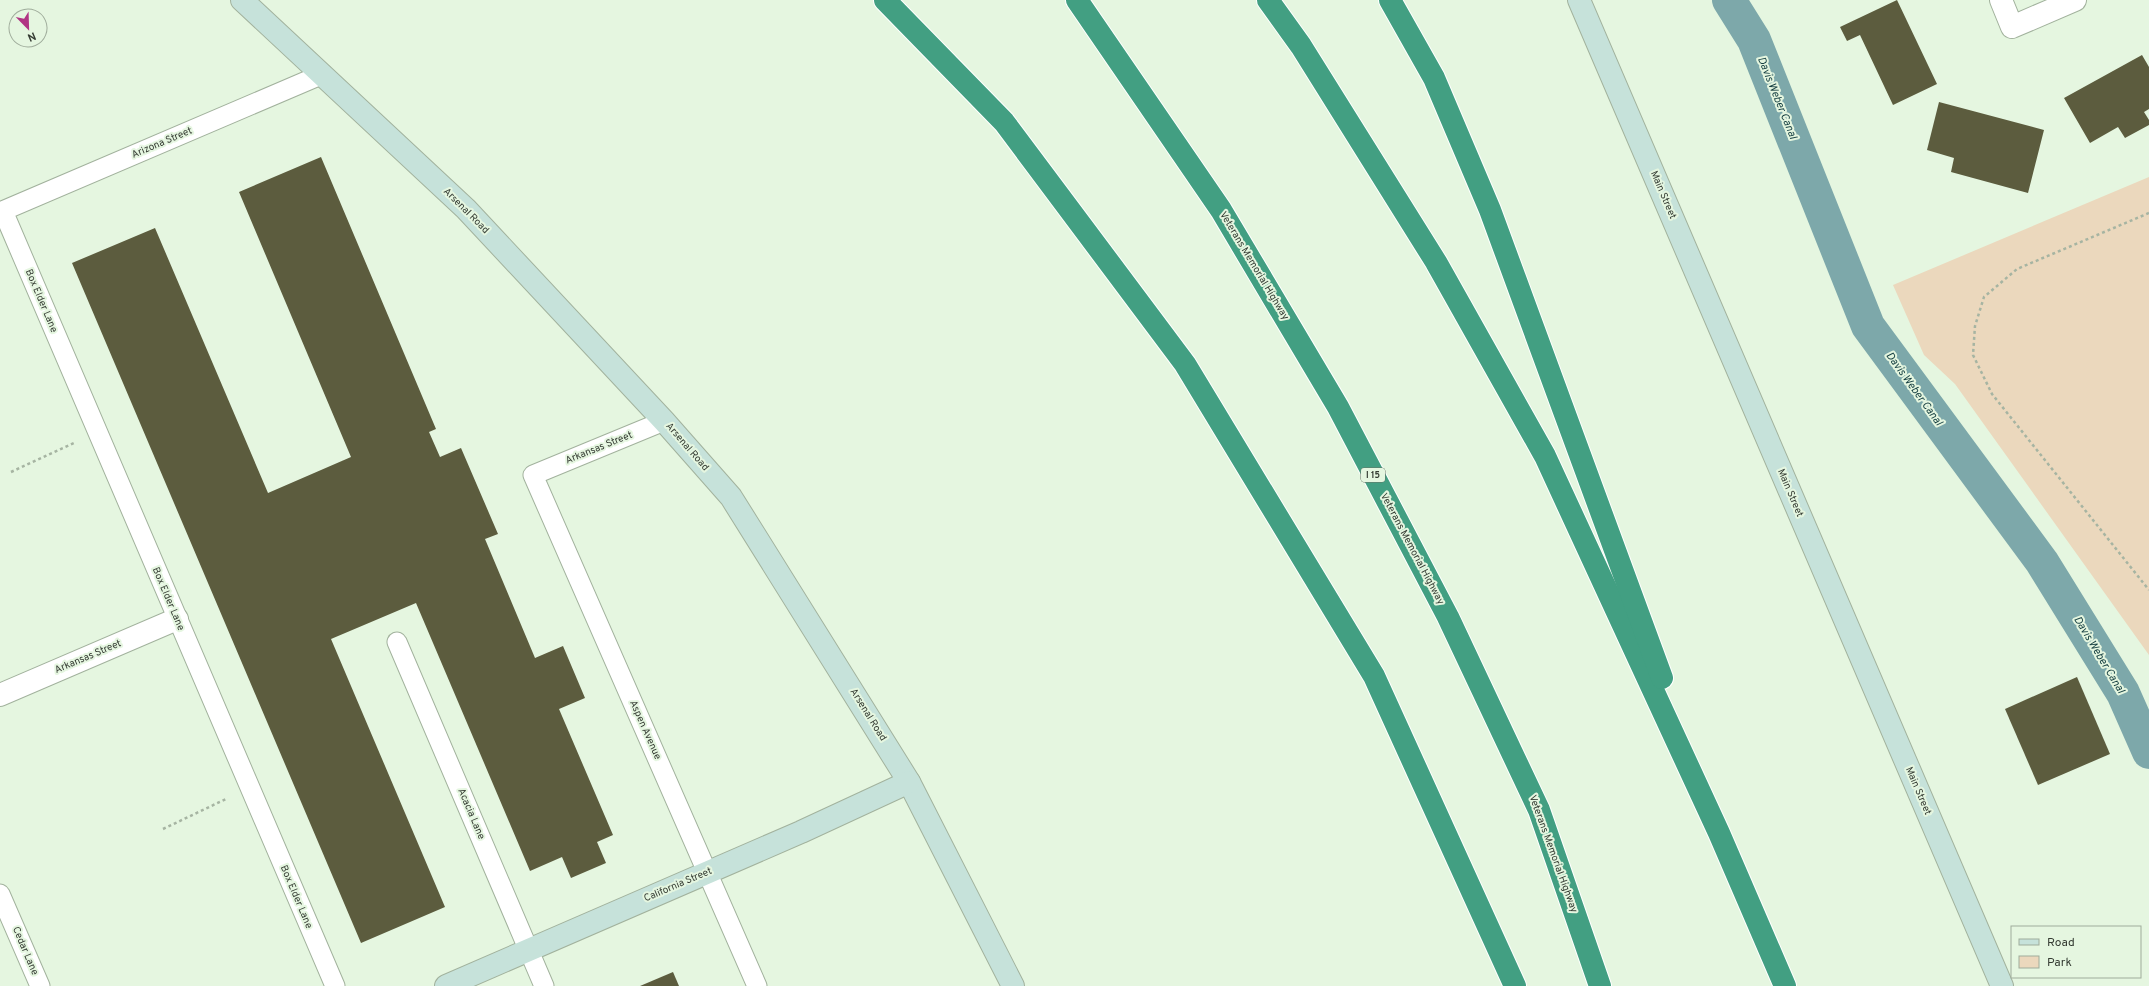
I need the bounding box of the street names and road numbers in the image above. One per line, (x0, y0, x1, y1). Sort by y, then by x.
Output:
street label: Arizona Street (130, 124, 194, 162)
street label: Main Street (1647, 169, 1679, 221)
street label: Arsenal Road (440, 185, 492, 237)
street label: Veterans Memorial Highway (1216, 209, 1292, 323)
street label: Box Elder Lane (22, 267, 60, 335)
street label: Arsenal Road (663, 420, 711, 474)
street label: Arkansas Street (564, 429, 635, 467)
street label: Main Street (1774, 467, 1806, 519)
road number: I 15 (1361, 468, 1385, 482)
street label: Veterans Memorial Highway (1377, 491, 1447, 607)
street label: Box Elder Lane (149, 565, 187, 633)
street label: Arkansas Street (53, 637, 123, 677)
street label: Arsenal Road (847, 686, 889, 744)
street label: Aspen Avenue (626, 698, 664, 762)
street label: Main Street (1902, 765, 1934, 817)
street label: Acacia Lane (454, 786, 488, 842)
street label: Veterans Memorial Highway (1526, 793, 1580, 915)
street label: Box Elder Lane (277, 863, 315, 931)
street label: California Street (642, 865, 714, 905)
street label: Cedar Lane (9, 925, 41, 977)

